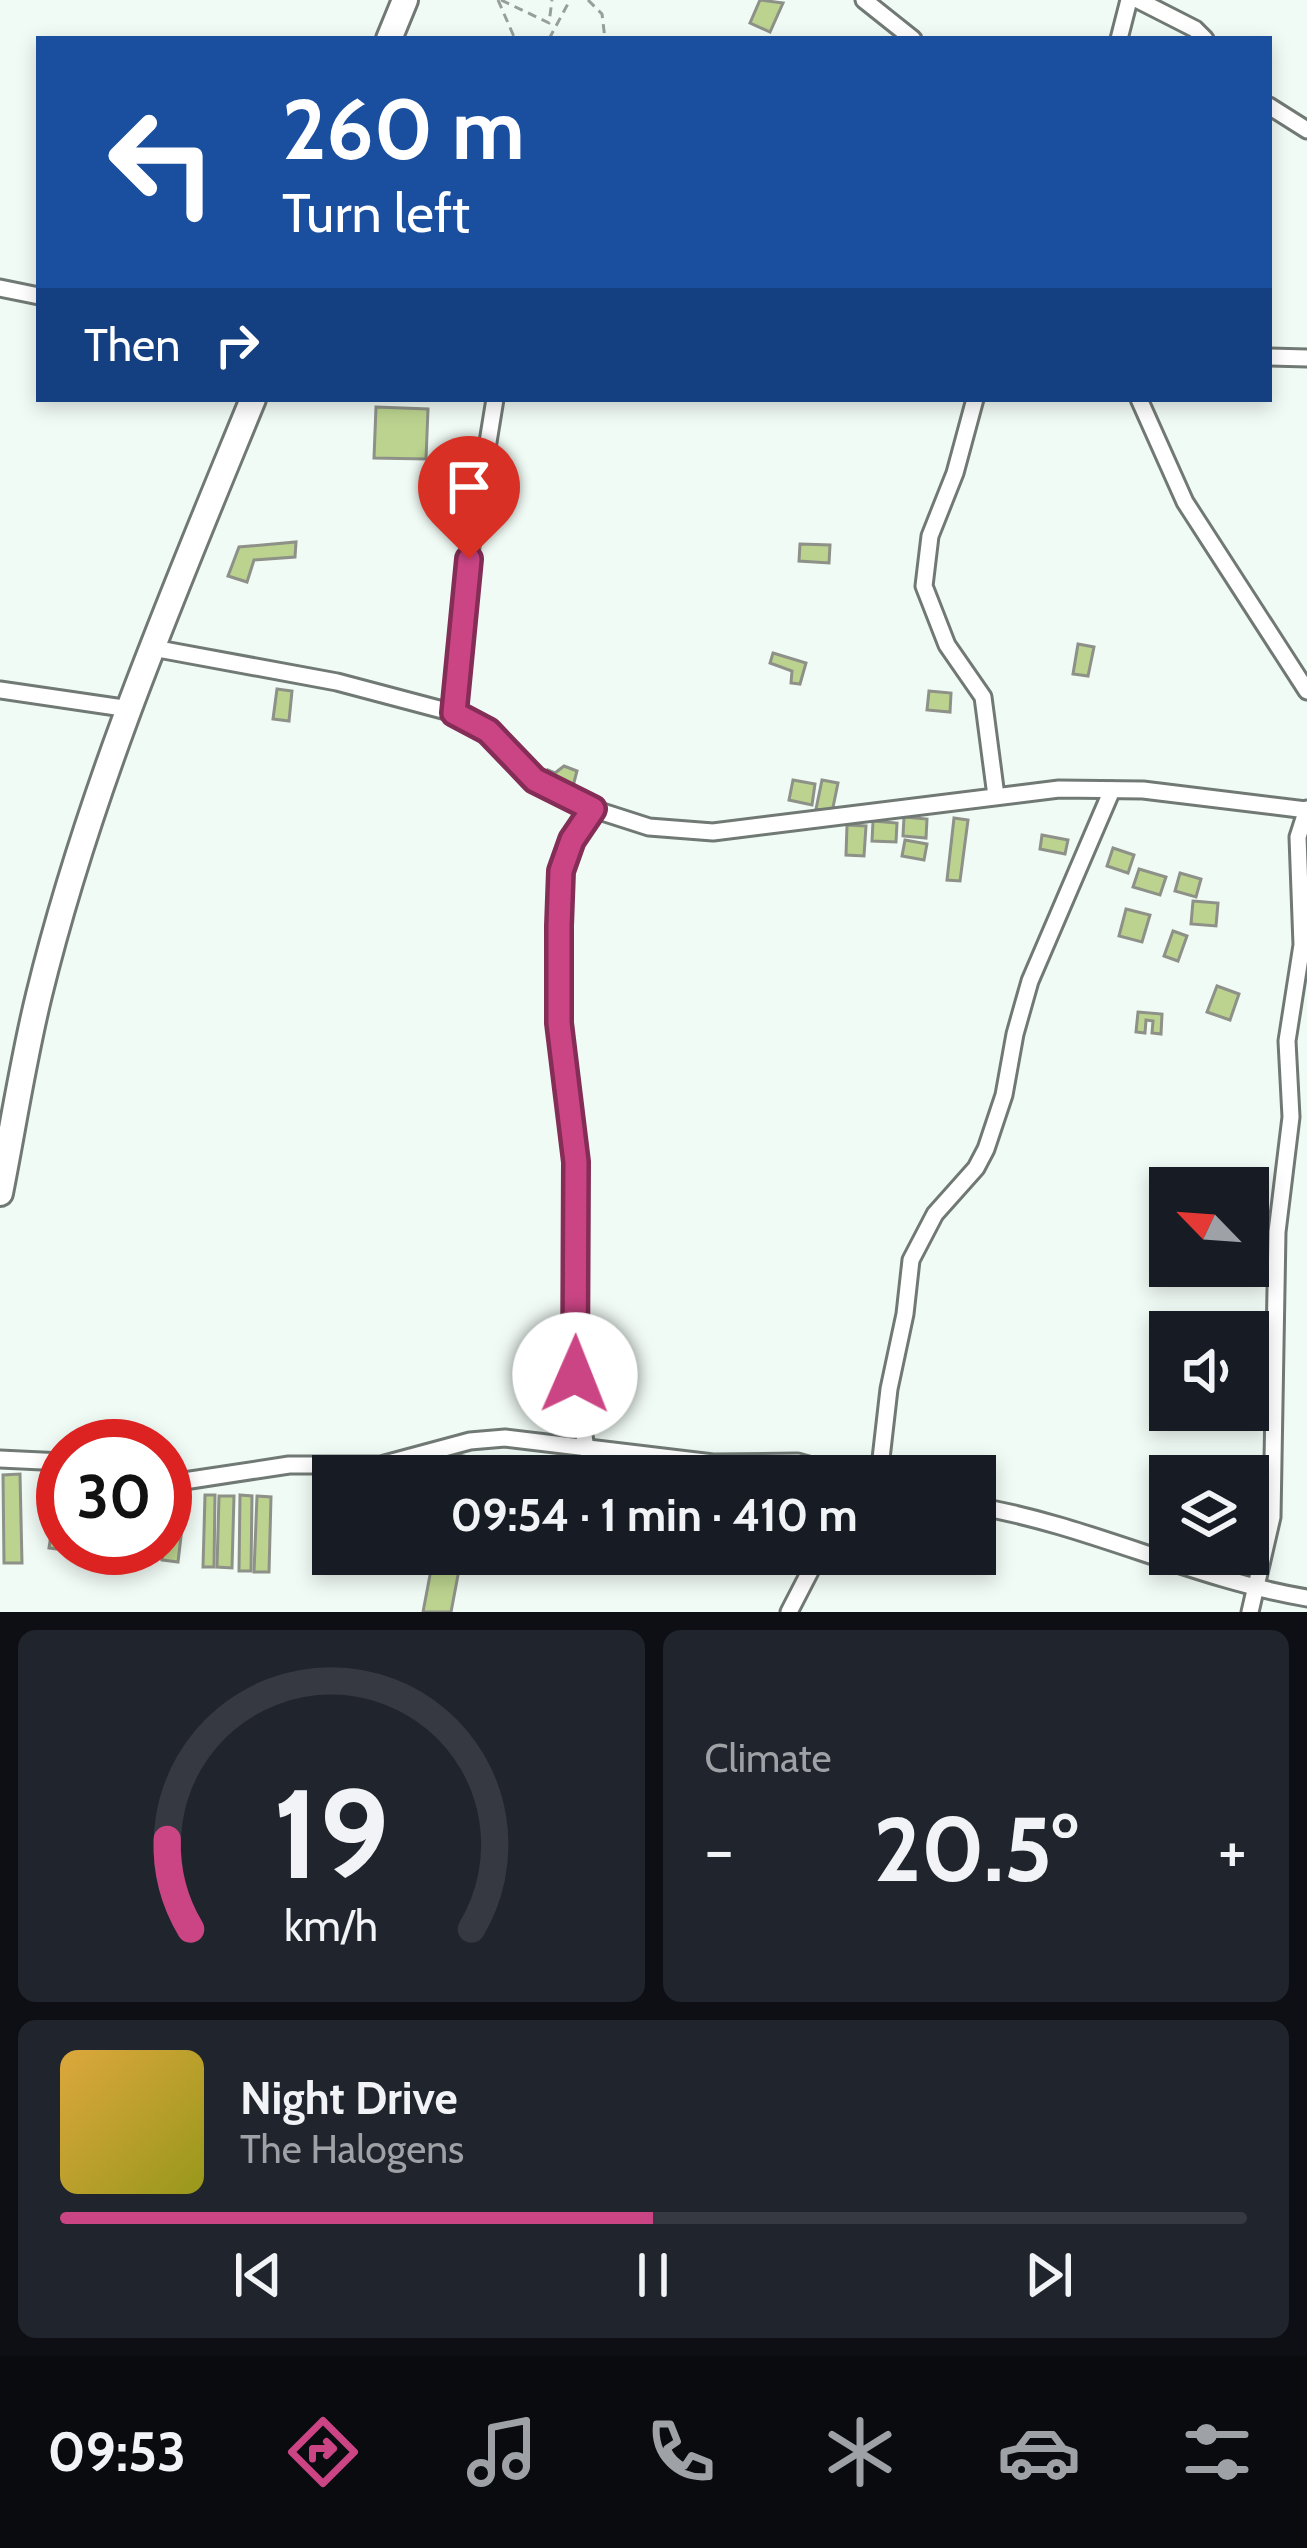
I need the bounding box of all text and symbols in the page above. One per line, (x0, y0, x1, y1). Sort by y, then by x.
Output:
text: 260 m (282, 78, 525, 180)
icon: left (84, 84, 240, 240)
text: Turn left (282, 180, 470, 246)
icon: right (204, 312, 270, 378)
text: Then (84, 318, 180, 372)
pin (418, 436, 520, 559)
icon: arrive (436, 454, 502, 520)
north arrow (1149, 1167, 1269, 1287)
map controls (1149, 1167, 1269, 1575)
button: sound (1149, 1311, 1269, 1431)
position arrow (512, 1312, 638, 1438)
speed limit sign: 30 (36, 1419, 192, 1575)
button: layers (1149, 1455, 1269, 1575)
text: 09:54 · 1 min · 410 m (450, 1488, 858, 1542)
text: Climate (705, 1734, 831, 1782)
text: 19 (273, 1758, 389, 1909)
text: 20.5° (874, 1794, 1078, 1904)
text: − (705, 1809, 734, 1890)
text: + (1218, 1809, 1247, 1890)
text: km/h (284, 1900, 378, 1952)
text: Night Drive (240, 2071, 458, 2125)
text: The Halogens (240, 2125, 464, 2173)
icon: previous (225, 2242, 291, 2308)
icon: pause (620, 2242, 686, 2308)
icon: next (1016, 2242, 1082, 2308)
icon: directions (281, 2410, 365, 2494)
icon: music (460, 2410, 544, 2494)
icon: phone (639, 2410, 723, 2494)
icon: climate (818, 2410, 902, 2494)
icon: car (997, 2410, 1081, 2494)
icon: filters (1175, 2410, 1259, 2494)
text: 09:53 (47, 2419, 186, 2485)

